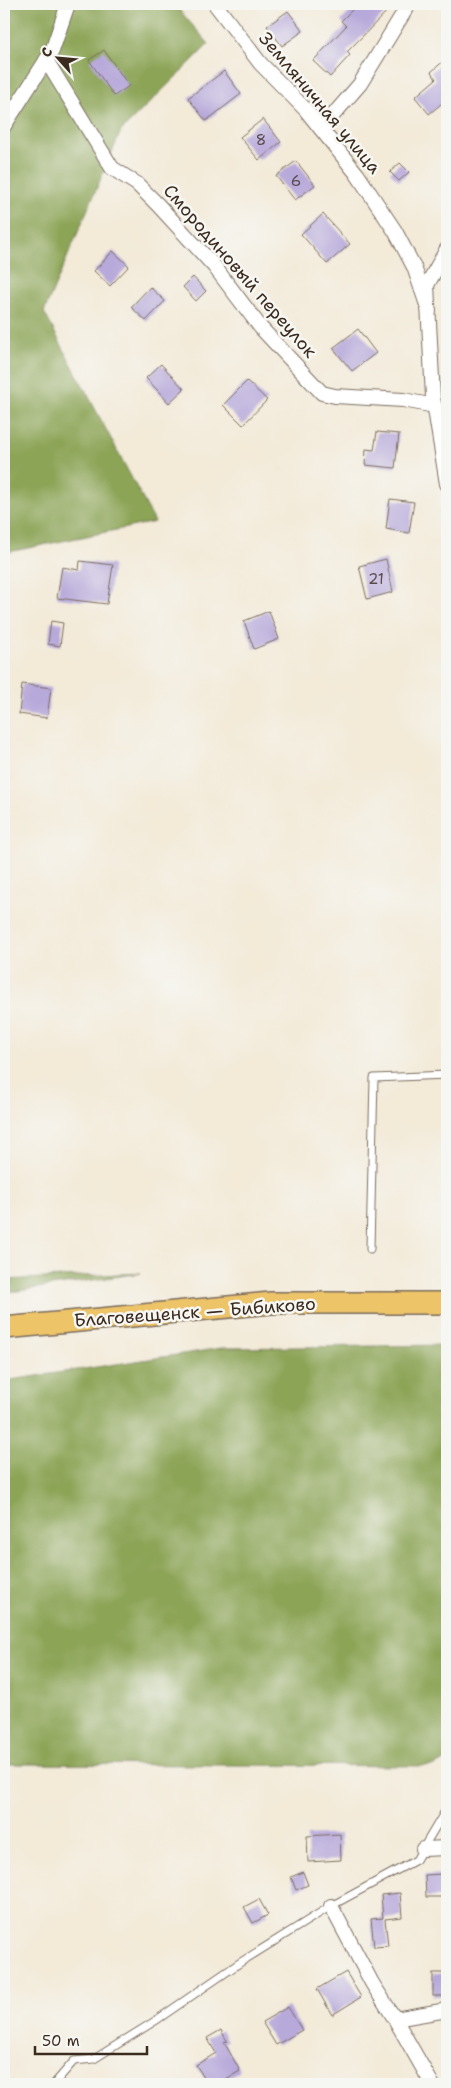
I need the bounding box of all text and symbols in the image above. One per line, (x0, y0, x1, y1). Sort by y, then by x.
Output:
street label: Земляничная улица (254, 27, 386, 179)
north arrow (32, 32, 82, 82)
text: С (36, 44, 56, 60)
house number: 8 (256, 130, 266, 150)
house number: 6 (291, 171, 301, 191)
street label: Смородиновый переулок (158, 179, 322, 363)
house number: 21 (368, 569, 384, 589)
street label: Благовещенск — Бибиково (73, 1292, 317, 1332)
scale bar (35, 2023, 148, 2055)
text: 50 m (42, 2031, 80, 2051)

